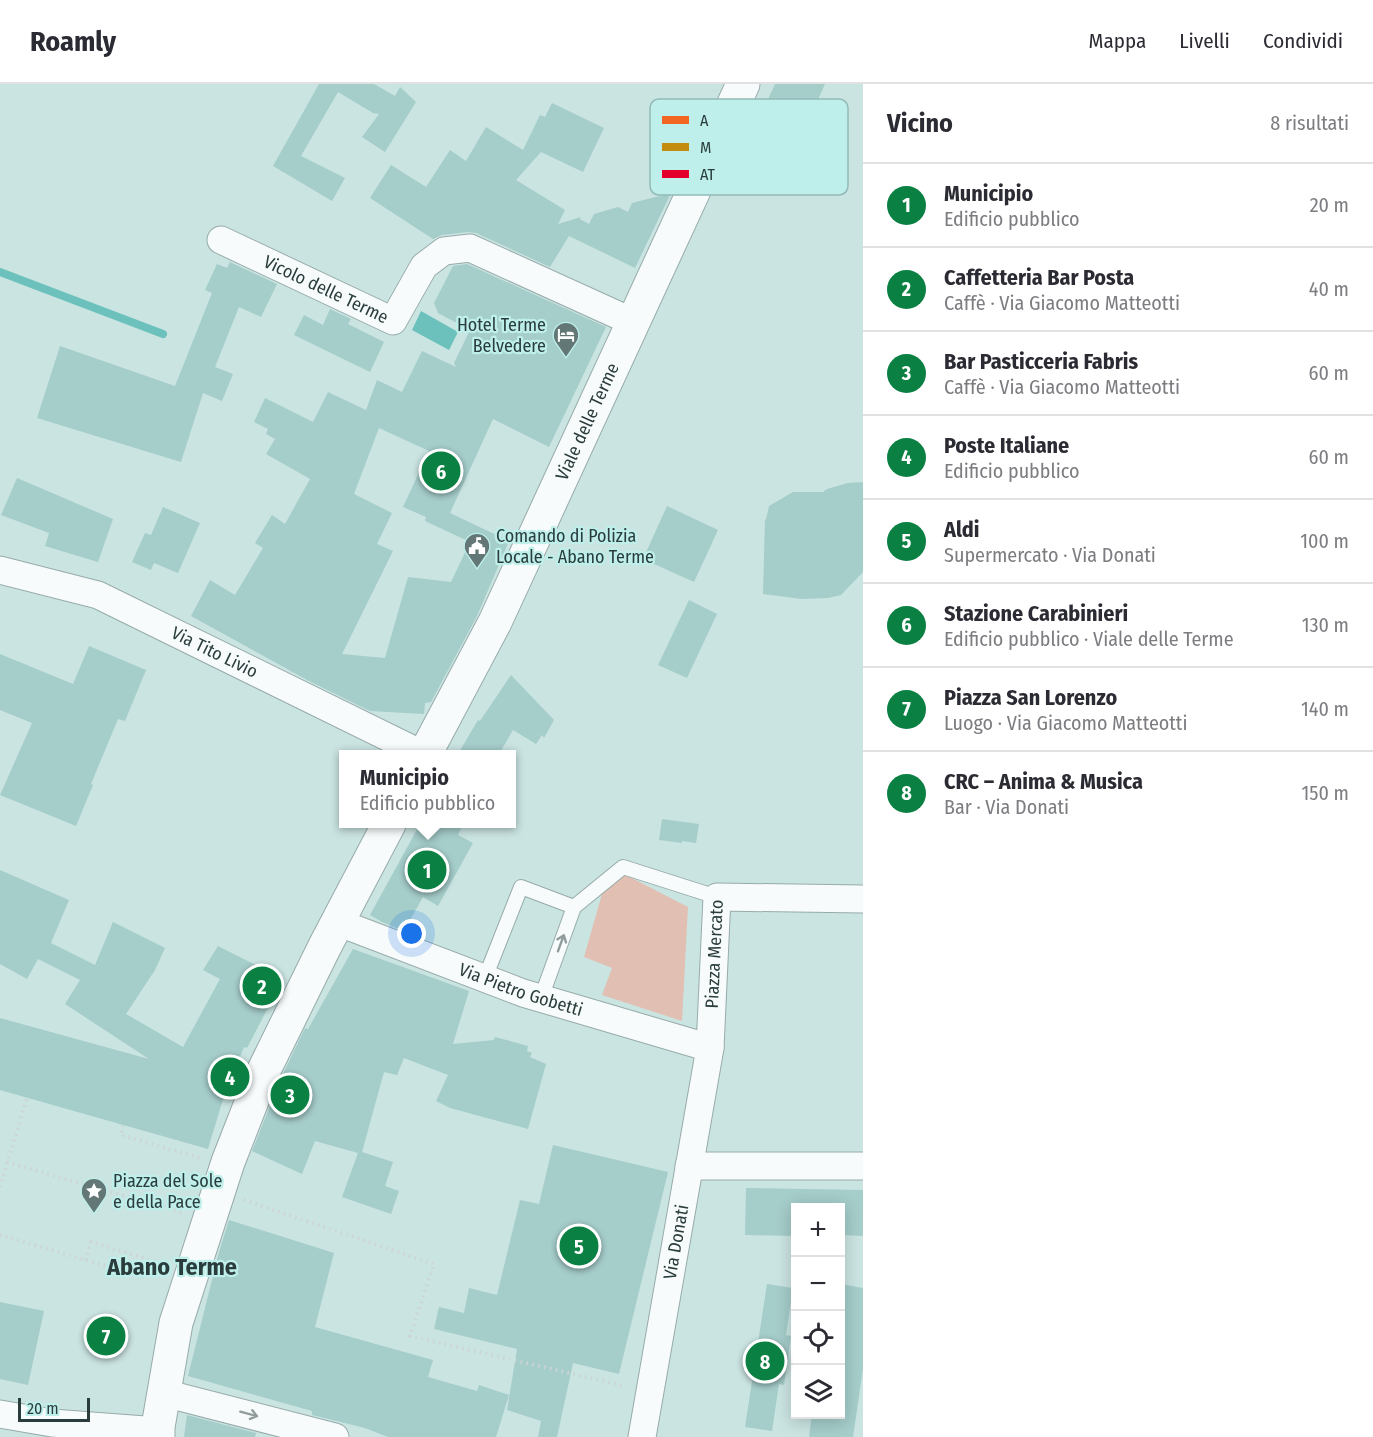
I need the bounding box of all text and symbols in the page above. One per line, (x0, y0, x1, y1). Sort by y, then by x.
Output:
text: Roamly (30, 25, 116, 58)
text: Mappa (1089, 28, 1146, 54)
text: Livelli (1179, 28, 1230, 54)
text: Condividi (1263, 28, 1343, 54)
legend (650, 99, 848, 195)
text: Vicino (887, 108, 953, 139)
text: A (700, 111, 709, 130)
text: 8 risultati (1270, 111, 1349, 135)
text: M (700, 138, 711, 157)
text: AT (700, 165, 716, 184)
text: Municipio (944, 180, 1033, 207)
text: 1 (902, 193, 911, 217)
text: 20 m (1310, 193, 1349, 217)
text: Edificio pubblico (944, 207, 1079, 231)
street label: Vicolo delle Terme (260, 251, 392, 328)
text: Caffetteria Bar Posta (944, 264, 1134, 291)
text: 2 (902, 277, 911, 301)
text: 40 m (1309, 277, 1349, 301)
text: Caffè · Via Giacomo Matteotti (944, 291, 1180, 315)
place label: Hotel Terme Belvedere (457, 314, 546, 357)
hotel icon: Hotel Terme Belvedere (551, 320, 581, 358)
text: Bar Pasticceria Fabris (944, 348, 1138, 375)
street label: Viale delle Terme (551, 359, 624, 484)
text: 3 (902, 361, 911, 385)
text: 60 m (1309, 361, 1349, 385)
text: Caffè · Via Giacomo Matteotti (944, 375, 1180, 399)
text: Poste Italiane (944, 432, 1069, 459)
text: 4 (901, 445, 912, 469)
text: 60 m (1309, 445, 1349, 469)
pin: 6 (422, 448, 460, 494)
text: Edificio pubblico (944, 459, 1079, 483)
text: Aldi (944, 516, 980, 543)
place label: Comando di Polizia Locale - Abano Terme (496, 525, 654, 568)
text: 5 (902, 529, 911, 553)
text: 100 m (1300, 529, 1349, 553)
public building icon: Comando di Polizia Locale - Abano Terme (462, 531, 492, 569)
text: Supermercato · Via Donati (944, 543, 1156, 567)
text: Stazione Carabinieri (944, 600, 1128, 627)
text: 6 (901, 613, 912, 637)
text: 130 m (1302, 613, 1349, 637)
street label: Via Tito Livio (168, 622, 261, 683)
text: Edificio pubblico · Viale delle Terme (944, 627, 1234, 651)
text: Piazza San Lorenzo (944, 684, 1117, 711)
text: 7 (902, 697, 911, 721)
text: 140 m (1301, 697, 1349, 721)
text: Luogo · Via Giacomo Matteotti (944, 711, 1187, 735)
popup (339, 750, 516, 828)
text: Municipio (360, 764, 449, 791)
text: CRC – Anima & Musica (944, 768, 1143, 795)
text: 8 (901, 781, 912, 805)
text: 150 m (1302, 781, 1349, 805)
text: Edificio pubblico (360, 791, 495, 815)
text: Bar · Via Donati (944, 795, 1069, 819)
pin: 1 (408, 848, 446, 892)
street label: Piazza Mercato (701, 899, 728, 1009)
your location (397, 919, 426, 948)
one-way arrow (556, 934, 567, 953)
street label: Via Pietro Gobetti (456, 959, 585, 1021)
pin: 2 (242, 964, 282, 1008)
pin: 4 (210, 1054, 250, 1100)
pin: 3 (270, 1072, 310, 1118)
place label: Piazza del Sole e della Pace (113, 1170, 222, 1213)
place icon: Piazza del Sole e della Pace (79, 1176, 109, 1214)
street label: Via Donati (659, 1203, 693, 1281)
map controls (791, 1203, 845, 1419)
button: + (791, 1203, 845, 1257)
pin: 5 (560, 1224, 598, 1268)
district label: Abano Terme (106, 1253, 237, 1281)
button: − (791, 1257, 845, 1311)
button: locate (791, 1311, 845, 1365)
pin: 7 (86, 1314, 126, 1358)
pin: 8 (746, 1338, 784, 1384)
button: layers (791, 1365, 845, 1419)
scale bar (18, 1395, 90, 1422)
text: 20 m (27, 1399, 58, 1418)
one-way arrow (239, 1409, 258, 1421)

